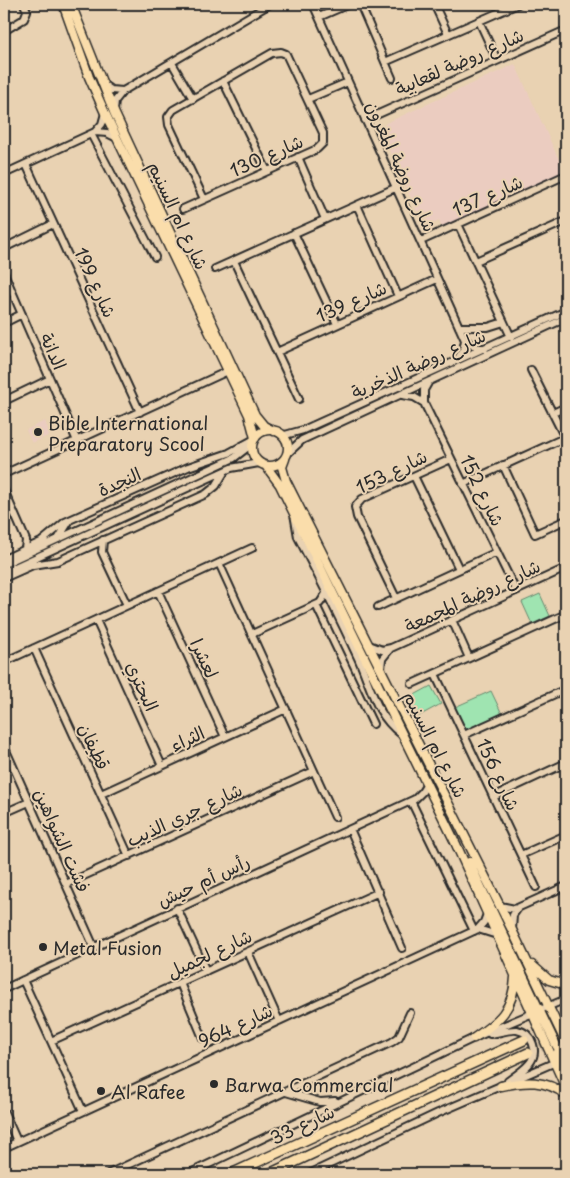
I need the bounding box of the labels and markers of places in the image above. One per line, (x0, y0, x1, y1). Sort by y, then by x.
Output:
place label: Bible International Preparatory Scool (48, 409, 208, 457)
marker: Bible International Preparatory Scool (32, 426, 44, 438)
place label: Metal Fusion (53, 934, 162, 961)
marker: Metal Fusion (37, 941, 49, 953)
place label: Barwa Commercial (224, 1071, 393, 1098)
place label: Al Rafee (111, 1078, 186, 1105)
marker: Barwa Commercial (208, 1078, 220, 1090)
marker: Al Rafee (95, 1085, 107, 1097)

